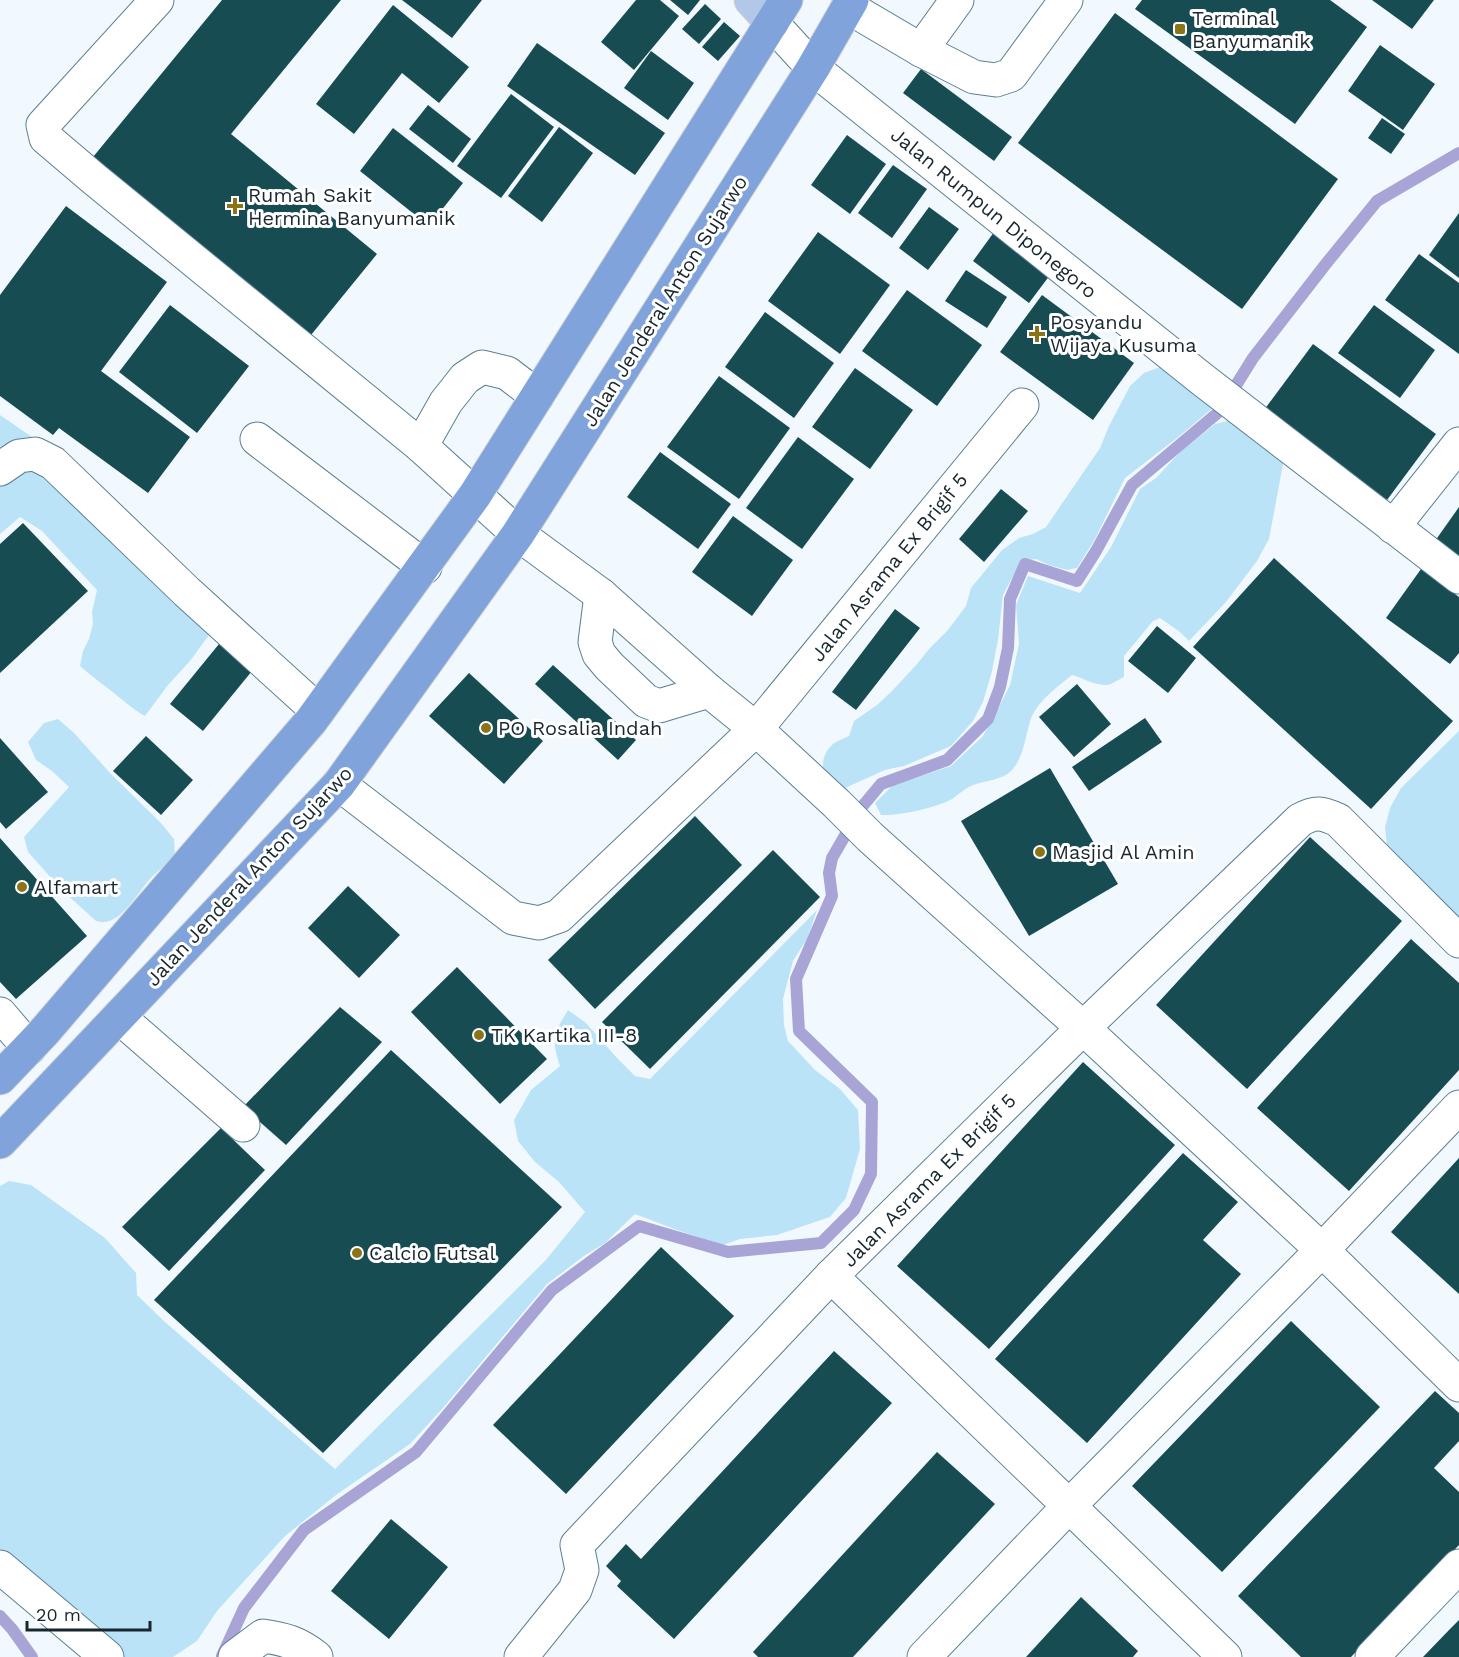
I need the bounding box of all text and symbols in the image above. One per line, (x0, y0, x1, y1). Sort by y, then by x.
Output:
place label: Terminal Banyumanik (1192, 6, 1311, 53)
marker: Terminal Banyumanik (1173, 22, 1187, 36)
street label: Jalan Rumpun Diponegoro (886, 122, 1102, 304)
street label: Jalan Jenderal Anton Sujarwo (578, 171, 752, 431)
place label: Rumah Sakit Hermina Banyumanik (248, 183, 455, 230)
marker: Rumah Sakit Hermina Banyumanik (226, 197, 244, 215)
place label: Posyandu Wijaya Kusuma (1050, 310, 1197, 357)
marker: Posyandu Wijaya Kusuma (1028, 325, 1046, 343)
street label: Jalan Asrama Ex Brigif 5 (806, 468, 972, 666)
place label: PO Rosalia Indah (498, 716, 662, 740)
marker: PO Rosalia Indah (479, 721, 493, 735)
street label: Jalan Jenderal Anton Sujarwo (141, 761, 357, 991)
place label: Masjid Al Amin (1052, 840, 1195, 864)
marker: Masjid Al Amin (1033, 845, 1047, 859)
place label: Alfamart (34, 875, 119, 899)
marker: Alfamart (15, 880, 29, 894)
place label: TK Kartika III-8 (491, 1023, 637, 1047)
marker: TK Kartika III-8 (472, 1028, 486, 1042)
street label: Jalan Asrama Ex Brigif 5 (837, 1088, 1021, 1272)
place label: Calcio Futsal (369, 1241, 496, 1265)
marker: Calcio Futsal (350, 1246, 364, 1260)
scale bar (27, 1594, 150, 1632)
text: 20 m (36, 1604, 81, 1625)

